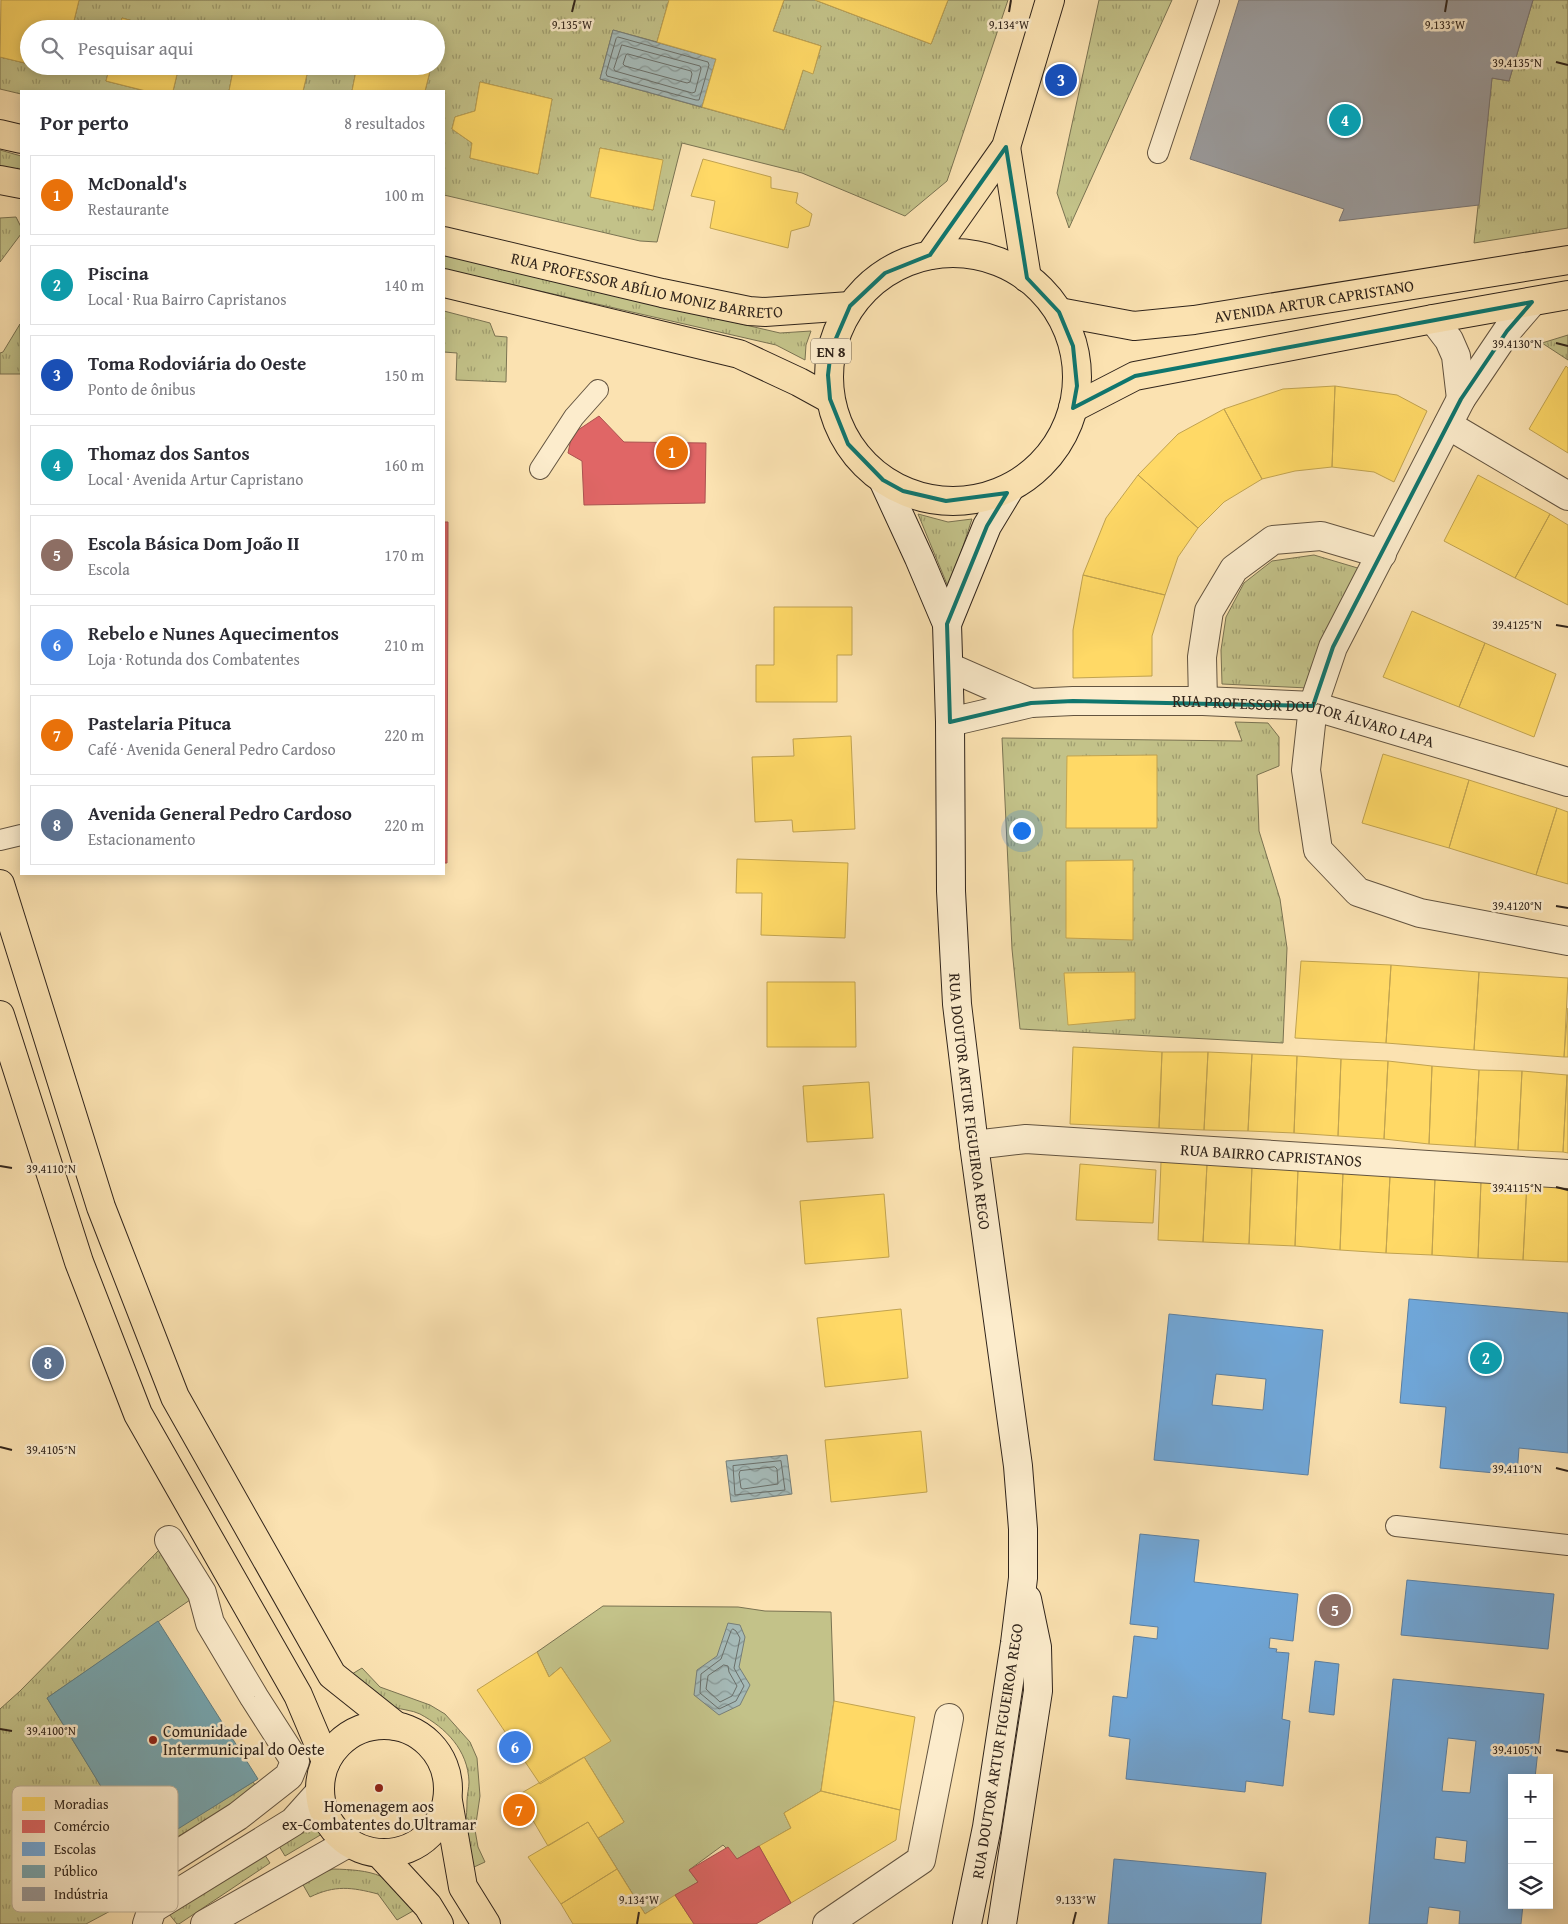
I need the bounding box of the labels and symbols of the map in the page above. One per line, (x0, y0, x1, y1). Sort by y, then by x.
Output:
text: 9.135°W (552, 16, 593, 33)
text: 9.134°W (989, 16, 1030, 33)
text: 9.133°W (1425, 16, 1466, 33)
text: 39.4135°N (1492, 54, 1542, 71)
pin: 3 (1045, 61, 1077, 99)
pin: 4 (1329, 101, 1361, 139)
street label: RUA PROFESSOR ABÍLIO MONIZ BARRETO (508, 245, 784, 324)
street label: AVENIDA ARTUR CAPRISTANO (1212, 273, 1416, 329)
text: 39.4130°N (1492, 335, 1542, 352)
road number: EN 8 (811, 338, 851, 364)
pin: 1 (656, 433, 688, 471)
text: 39.4125°N (1492, 616, 1542, 633)
street label: RUA PROFESSOR DOUTOR ÁLVARO LAPA (1172, 689, 1438, 754)
your location (1009, 818, 1035, 844)
text: 39.4120°N (1492, 897, 1542, 914)
street label: RUA DOUTOR ARTUR FIGUEIROA REGO (943, 972, 998, 1231)
street label: RUA BAIRRO CAPRISTANOS (1180, 1137, 1363, 1173)
text: 39.4110°N (26, 1160, 76, 1177)
text: 39.4115°N (1492, 1179, 1542, 1196)
pin: 2 (1470, 1339, 1502, 1377)
pin: 8 (32, 1344, 64, 1382)
text: 39.4105°N (26, 1441, 76, 1458)
text: 39.4110°N (1492, 1460, 1542, 1477)
pin: 5 (1319, 1591, 1351, 1629)
street label: RUA DOUTOR ARTUR FIGUEIROA REGO (965, 1621, 1029, 1880)
place label: Comunidade Intermunicipal do Oeste (163, 1719, 325, 1761)
text: 39.4100°N (26, 1722, 76, 1739)
pin: 6 (499, 1728, 531, 1766)
marker: Comunidade Intermunicipal do Oeste (147, 1734, 159, 1746)
text: 39.4105°N (1492, 1741, 1542, 1758)
marker: Homenagem aos ex-Combatentes do Ultramar (373, 1782, 385, 1794)
legend (12, 1786, 178, 1912)
pin: 7 (503, 1791, 535, 1829)
text: Moradias (54, 1794, 108, 1814)
place label: Homenagem aos ex-Combatentes do Ultramar (282, 1794, 476, 1836)
text: Comércio (54, 1816, 110, 1836)
text: Escolas (54, 1839, 96, 1859)
text: Público (54, 1861, 98, 1881)
text: Indústria (54, 1884, 108, 1904)
text: 9.134°W (619, 1891, 660, 1908)
text: 9.133°W (1056, 1891, 1097, 1908)

